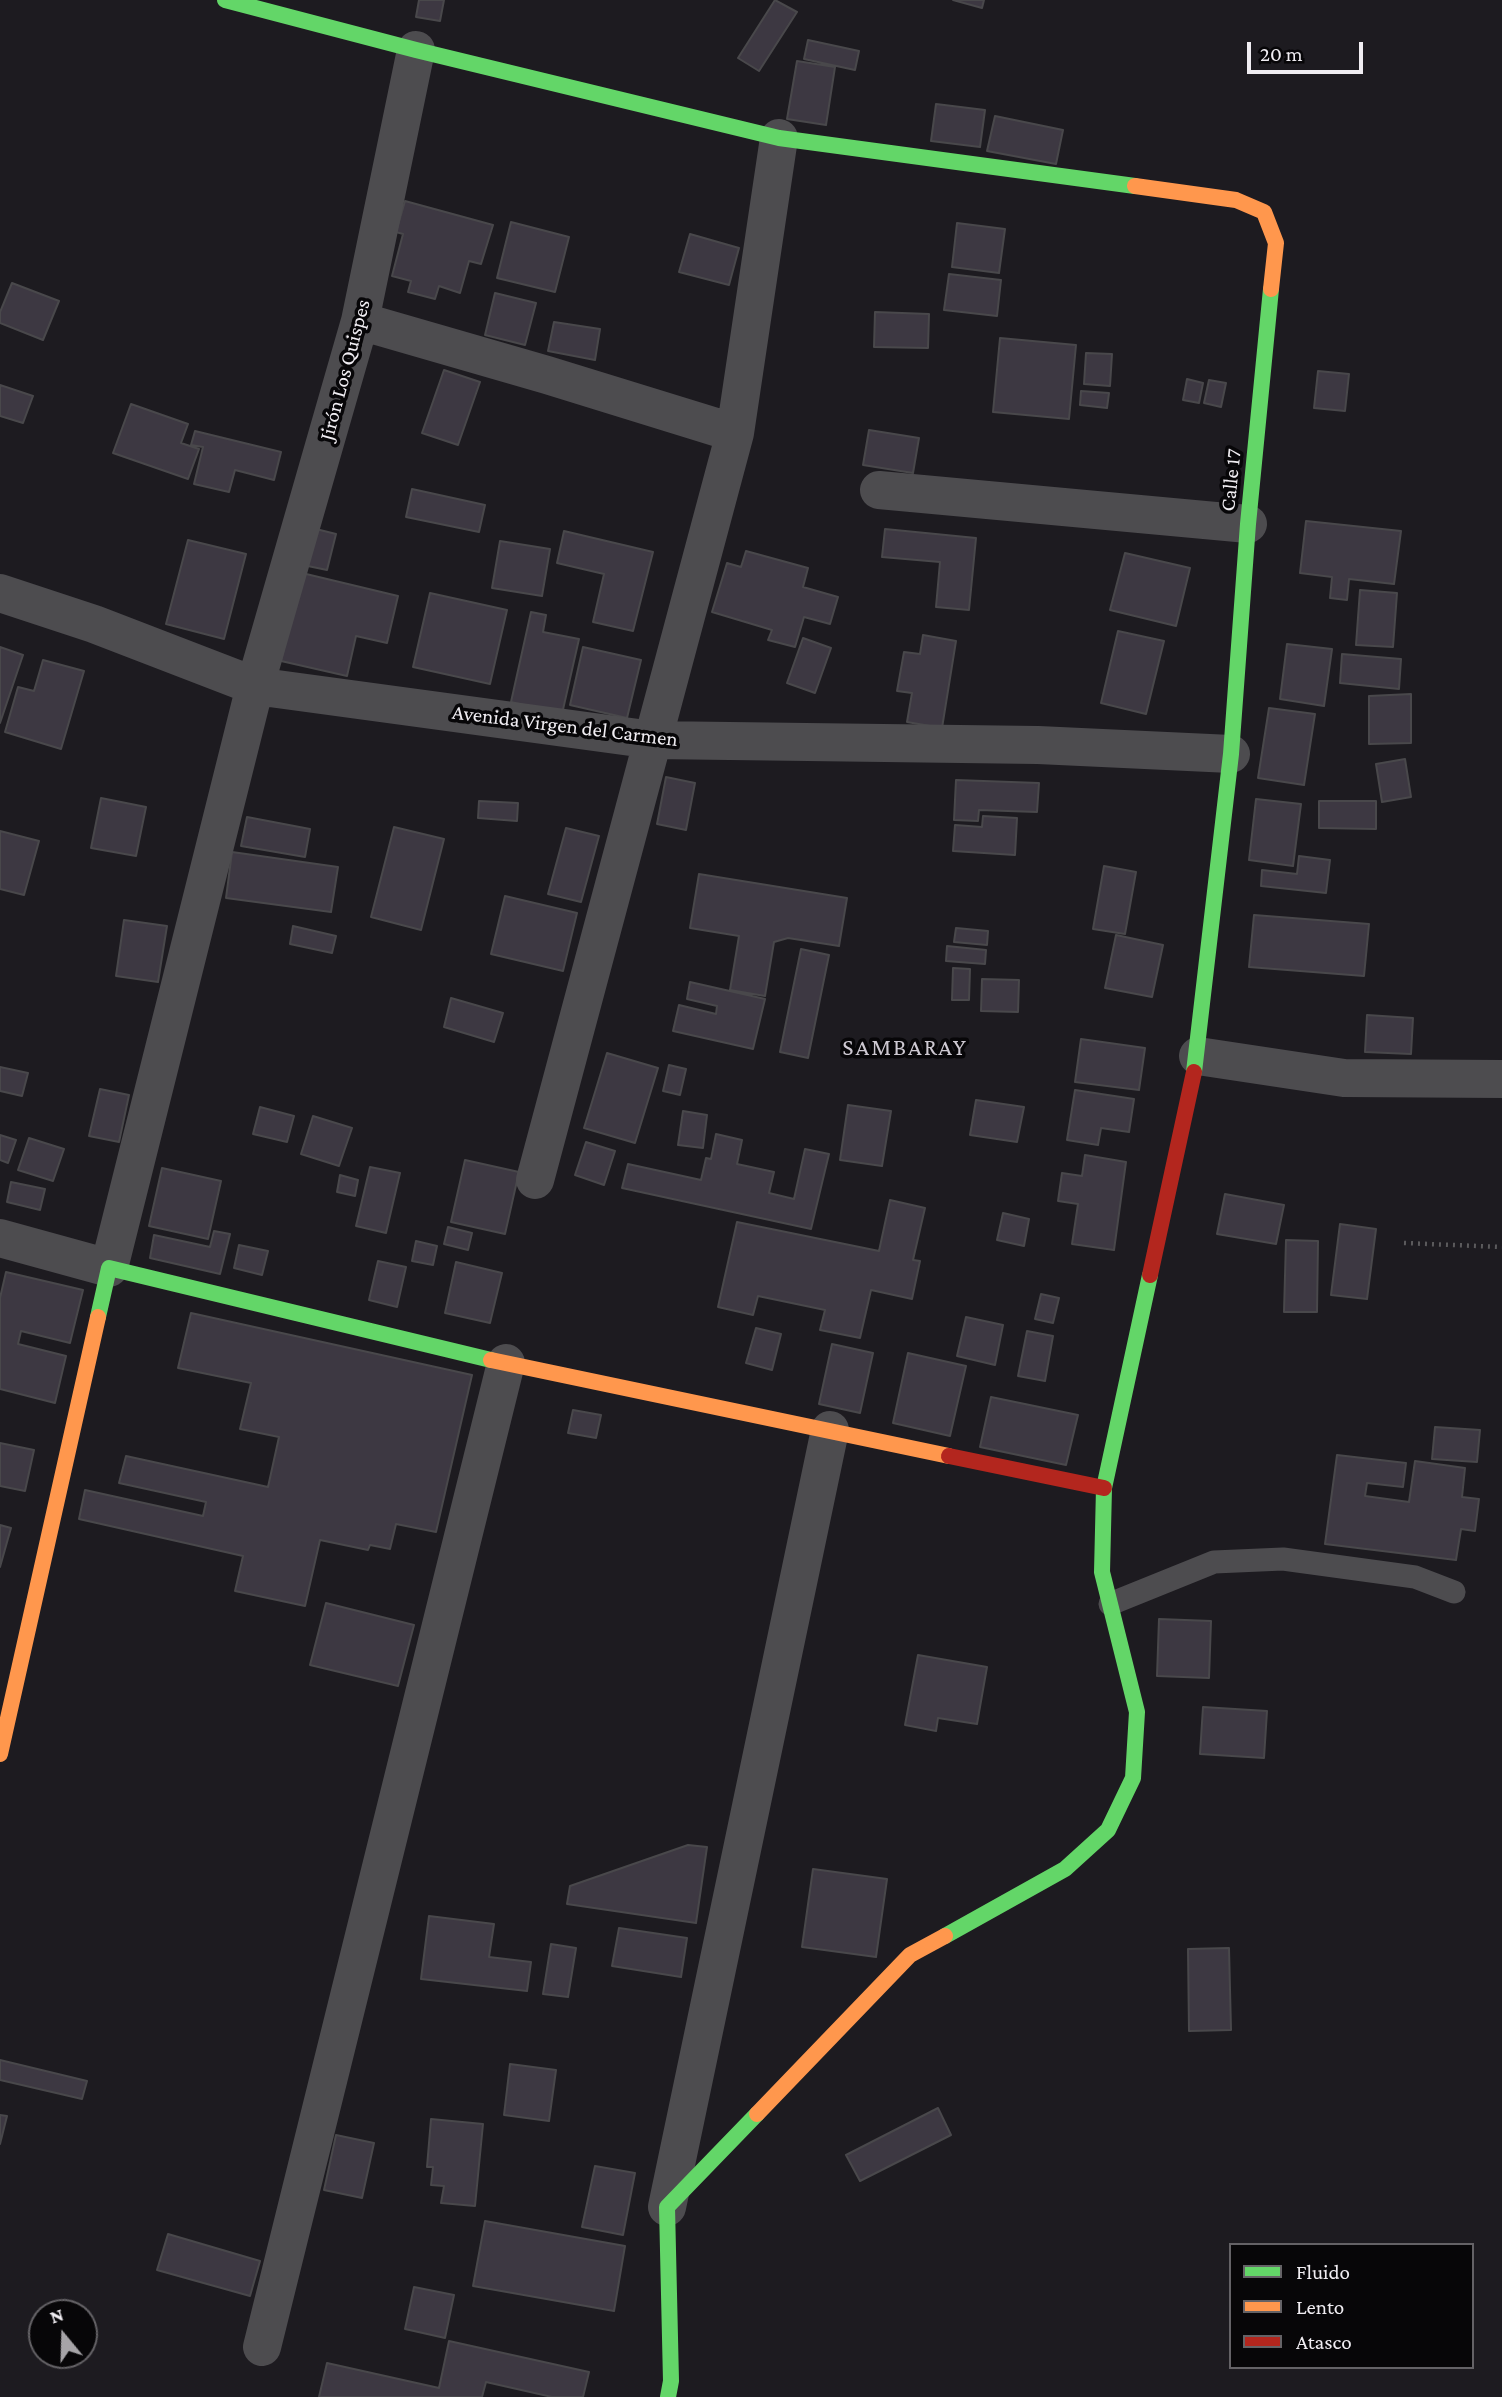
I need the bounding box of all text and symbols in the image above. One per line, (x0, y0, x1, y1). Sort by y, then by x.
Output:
scale bar (1250, 28, 1366, 72)
text: 20 m (1260, 42, 1303, 66)
street label: Jirón Los Quispes (314, 297, 376, 443)
street label: Calle 17 (1215, 447, 1247, 513)
street label: Avenida Virgen del Carmen (451, 700, 679, 752)
district label: SAMBARAY (843, 1034, 967, 1062)
legend (1229, 2243, 1474, 2369)
text: Fluido (1296, 2260, 1350, 2284)
text: Lento (1296, 2295, 1344, 2319)
north arrow (28, 2299, 98, 2369)
text: N (47, 2304, 66, 2328)
text: Atasco (1296, 2330, 1352, 2354)

